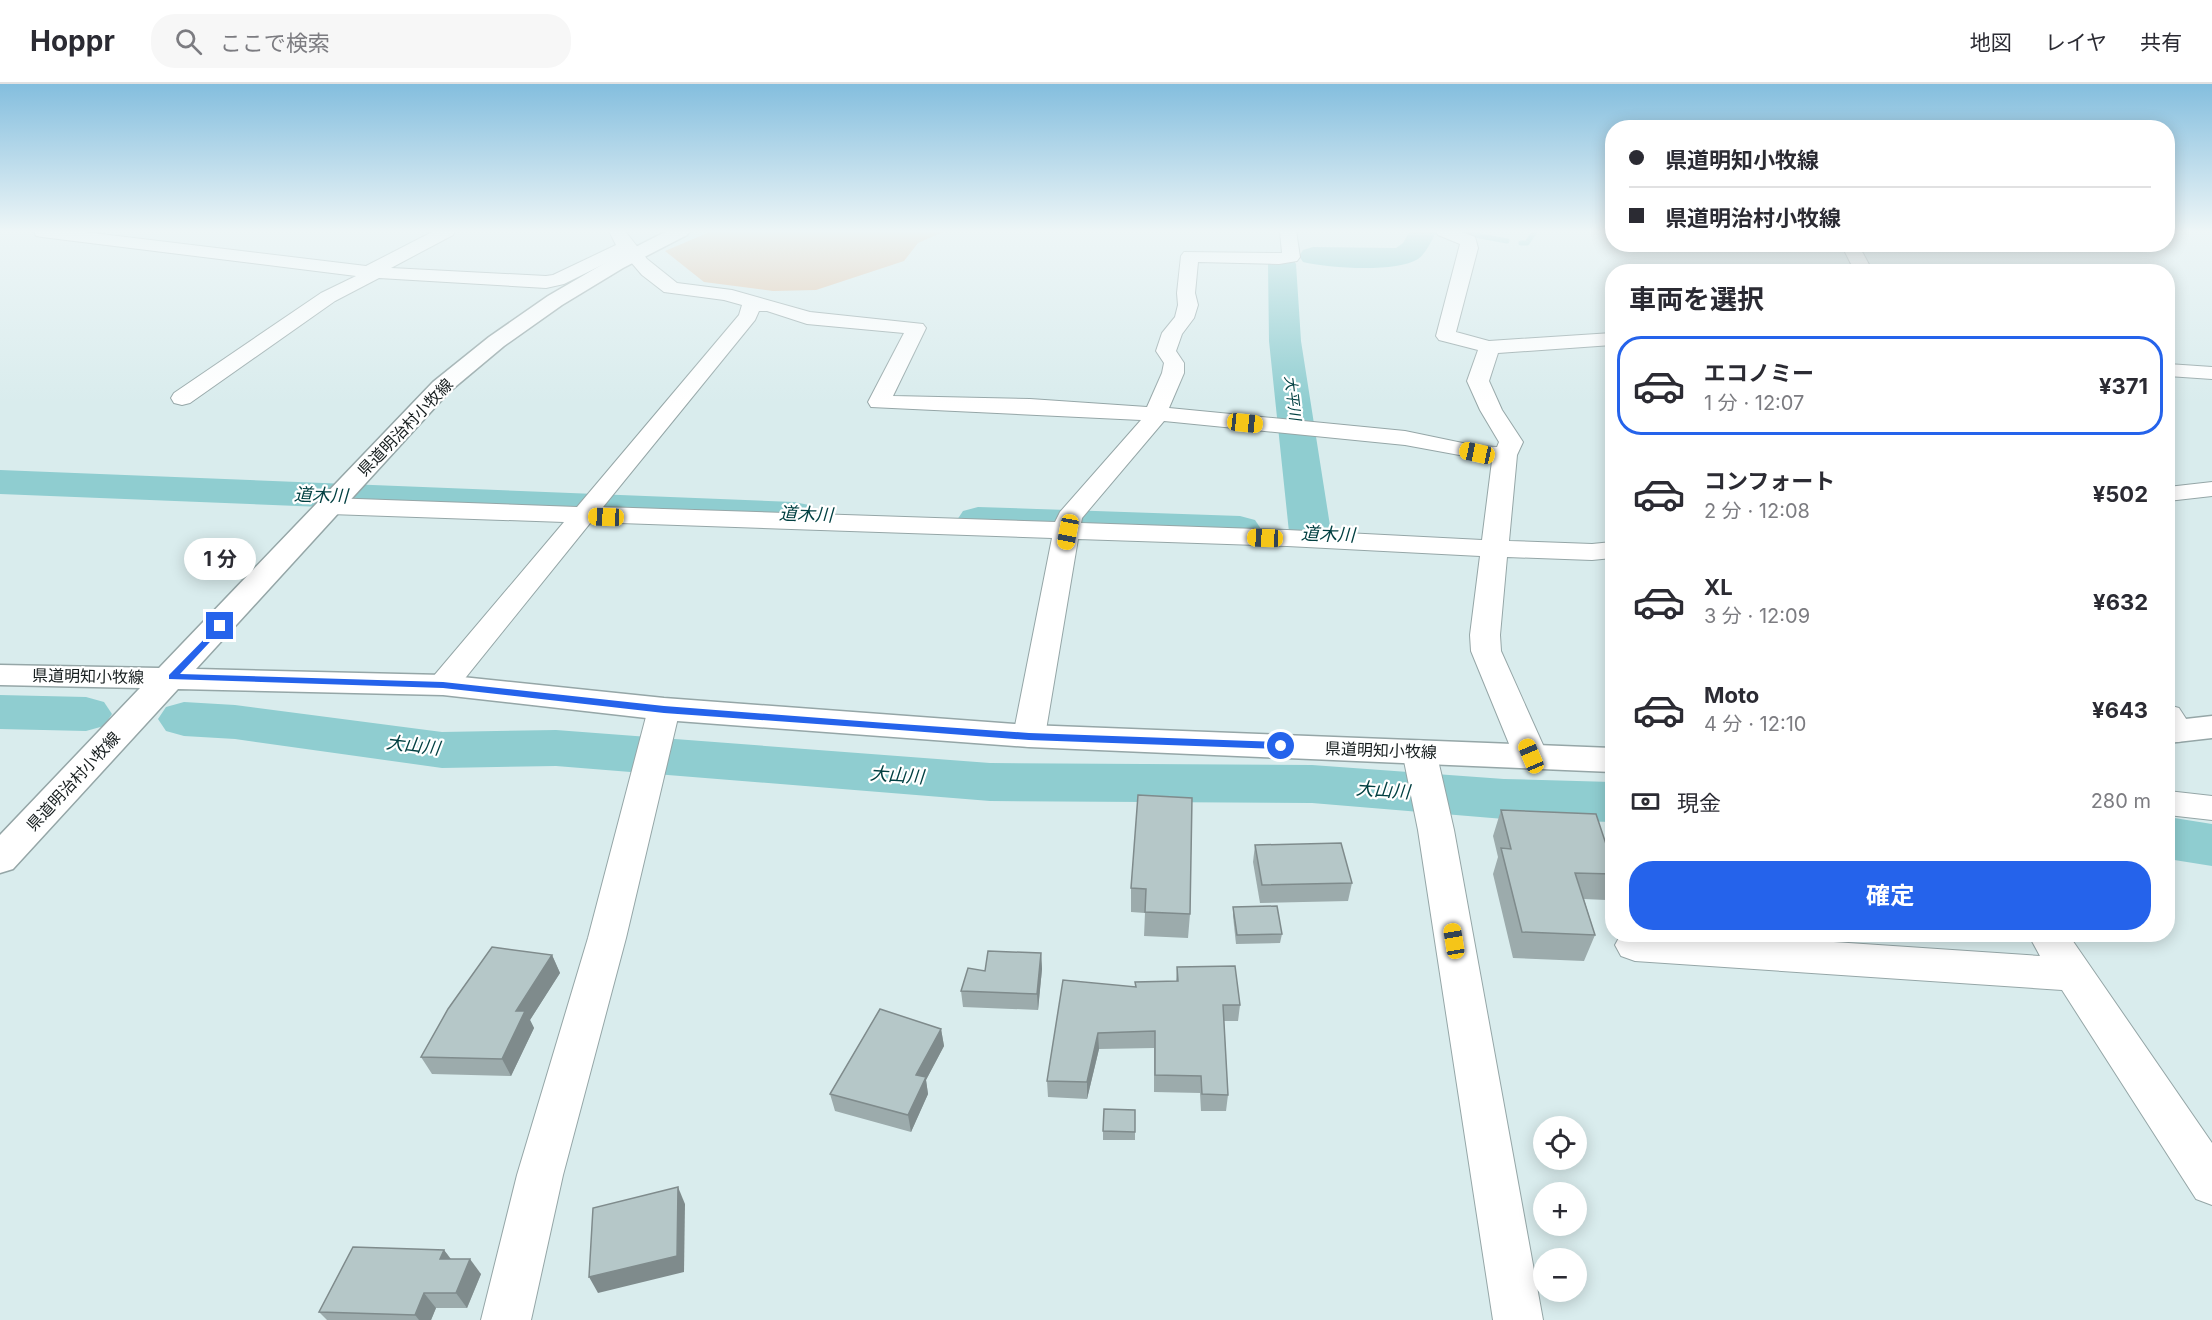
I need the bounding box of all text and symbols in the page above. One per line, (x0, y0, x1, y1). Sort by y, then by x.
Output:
search box (151, 14, 571, 68)
text: Hoppr (30, 24, 115, 58)
icon: search (172, 25, 205, 58)
text: ここで検索 (220, 30, 330, 56)
text: 地図 (1970, 30, 2012, 55)
text: レイヤ (2045, 30, 2107, 55)
text: 共有 (2140, 30, 2182, 55)
text: 県道明知小牧線 (1665, 147, 1819, 173)
text: 県道明治村小牧線 (1665, 205, 1841, 231)
text: 車両を選択 (1629, 283, 1764, 316)
icon: car (1632, 359, 1686, 413)
text: エコノミー (1704, 360, 1814, 386)
text: ¥371 (2099, 373, 2148, 399)
street label: 県道明治村小牧線 (353, 374, 457, 480)
water label: 大平川 (1281, 375, 1305, 423)
text: 1 分 · 12:07 (1704, 391, 1804, 415)
car (1226, 412, 1264, 434)
car (1458, 440, 1496, 466)
icon: car (1632, 467, 1686, 521)
text: コンフォート (1704, 468, 1835, 494)
text: ¥502 (2093, 481, 2148, 507)
water label: 道木川 (294, 484, 350, 507)
text: 2 分 · 12:08 (1704, 499, 1810, 523)
water label: 道木川 (779, 503, 835, 526)
car (588, 507, 624, 527)
car (1056, 513, 1080, 551)
water label: 道木川 (1301, 523, 1357, 546)
car (1247, 528, 1283, 548)
callout: 1 分 (184, 539, 256, 581)
text: 1 分 (203, 547, 237, 571)
text: XL (1704, 574, 1733, 600)
icon: car (1632, 575, 1686, 629)
text: ¥632 (2093, 589, 2148, 615)
text: 3 分 · 12:09 (1704, 604, 1810, 628)
route end (206, 612, 233, 639)
street label: 県道明知小牧線 (32, 665, 144, 687)
text: Moto (1704, 682, 1759, 708)
icon: car (1632, 683, 1686, 737)
text: ¥643 (2092, 697, 2148, 723)
text: 4 分 · 12:10 (1704, 712, 1806, 736)
street label: 県道明治村小牧線 (22, 727, 124, 835)
water label: 大山川 (385, 731, 443, 759)
route start (1267, 732, 1294, 759)
car (1516, 736, 1546, 776)
street label: 県道明知小牧線 (1325, 738, 1437, 762)
water label: 大山川 (869, 763, 927, 787)
water label: 大山川 (1355, 778, 1413, 802)
icon: cash (1629, 785, 1662, 818)
text: 280 m (2091, 789, 2151, 813)
text: 現金 (1677, 790, 1721, 816)
button: 確定 (1629, 861, 2151, 930)
car (1442, 922, 1466, 960)
map controls (1533, 1116, 1587, 1302)
button: locate (1533, 1116, 1587, 1170)
button: + (1533, 1182, 1587, 1236)
button: − (1533, 1248, 1587, 1302)

